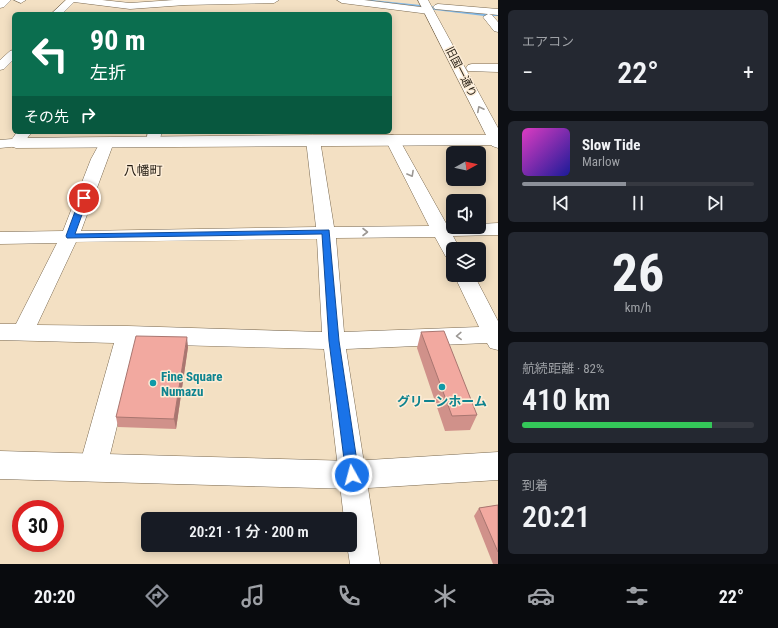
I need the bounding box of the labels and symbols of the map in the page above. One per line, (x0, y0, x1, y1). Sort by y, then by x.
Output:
street label: 旧国一通り (443, 45, 479, 99)
one-way arrow (477, 106, 485, 113)
north arrow (446, 146, 486, 186)
district label: 八幡町 (123, 163, 163, 178)
one-way arrow (406, 169, 413, 177)
pin (67, 181, 101, 215)
one-way arrow (362, 227, 368, 236)
one-way arrow (456, 332, 462, 340)
place label: Fine Square Numazu (161, 369, 222, 399)
marker: Fine Square Numazu (148, 378, 158, 388)
marker: グリーンホーム (437, 382, 447, 392)
place label: グリーンホーム (397, 394, 487, 409)
position arrow (331, 454, 373, 496)
speed limit sign: 30 (12, 500, 64, 552)

